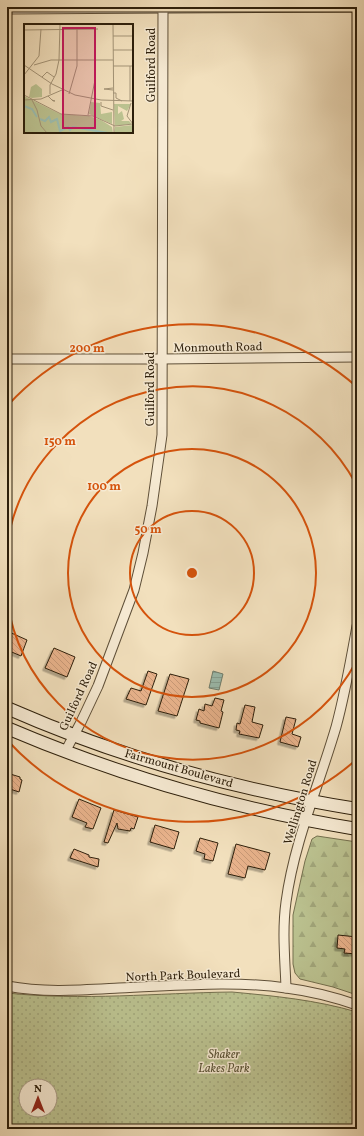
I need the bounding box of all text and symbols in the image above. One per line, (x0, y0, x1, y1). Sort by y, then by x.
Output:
inset map (24, 24, 133, 133)
street label: Guilford Road (144, 28, 160, 102)
street label: Monmouth Road (173, 339, 263, 357)
text: 200 m (69, 341, 105, 357)
street label: Guilford Road (143, 352, 159, 426)
text: 150 m (44, 434, 76, 450)
text: 100 m (87, 479, 121, 495)
text: 50 m (134, 522, 162, 538)
centre of rings (185, 566, 199, 580)
street label: Guilford Road (56, 659, 102, 734)
street label: Fairmount Boulevard (123, 746, 235, 792)
street label: Wellington Road (280, 758, 322, 847)
street label: North Park Boulevard (125, 966, 241, 986)
park label: Shaker Lakes Park (198, 1047, 250, 1077)
north arrow (18, 1078, 58, 1118)
text: N (34, 1082, 42, 1097)

